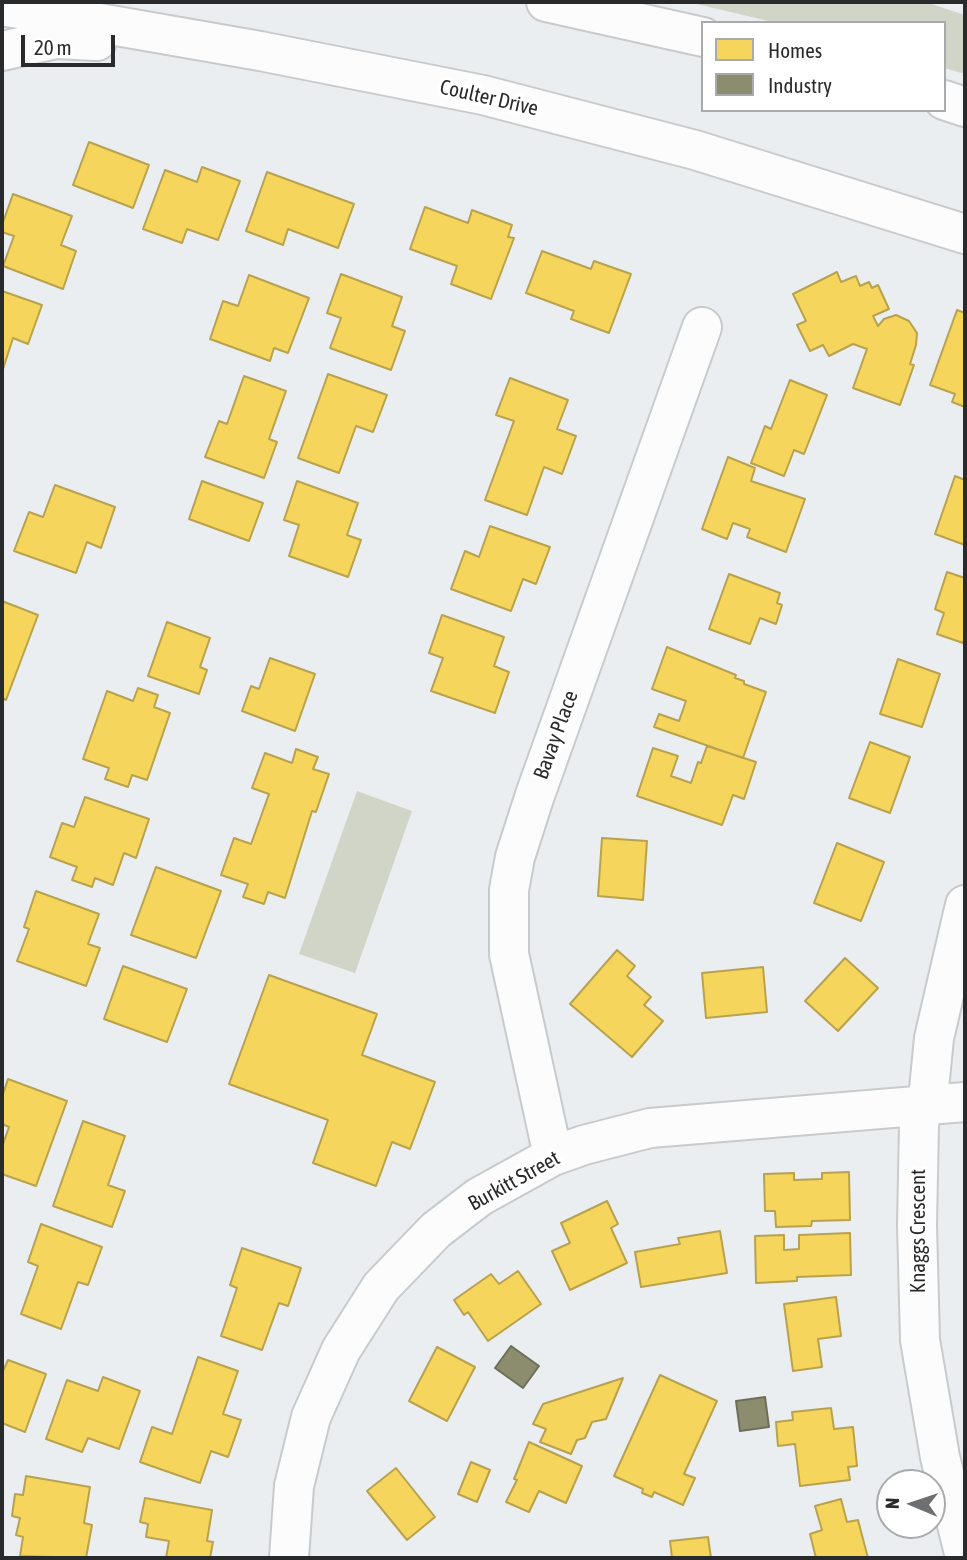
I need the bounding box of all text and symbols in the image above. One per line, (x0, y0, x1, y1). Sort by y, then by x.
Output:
scale bar (24, 21, 119, 65)
legend (701, 21, 946, 112)
text: 20 m (34, 35, 72, 59)
text: Homes (768, 38, 822, 62)
text: Industry (768, 73, 832, 97)
street label: Coulter Drive (437, 74, 541, 122)
street label: Bavay Place (528, 687, 584, 783)
street label: Burkitt Street (464, 1146, 564, 1216)
street label: Knaggs Crescent (905, 1169, 931, 1293)
north arrow (876, 1469, 946, 1539)
text: N (881, 1497, 903, 1509)

